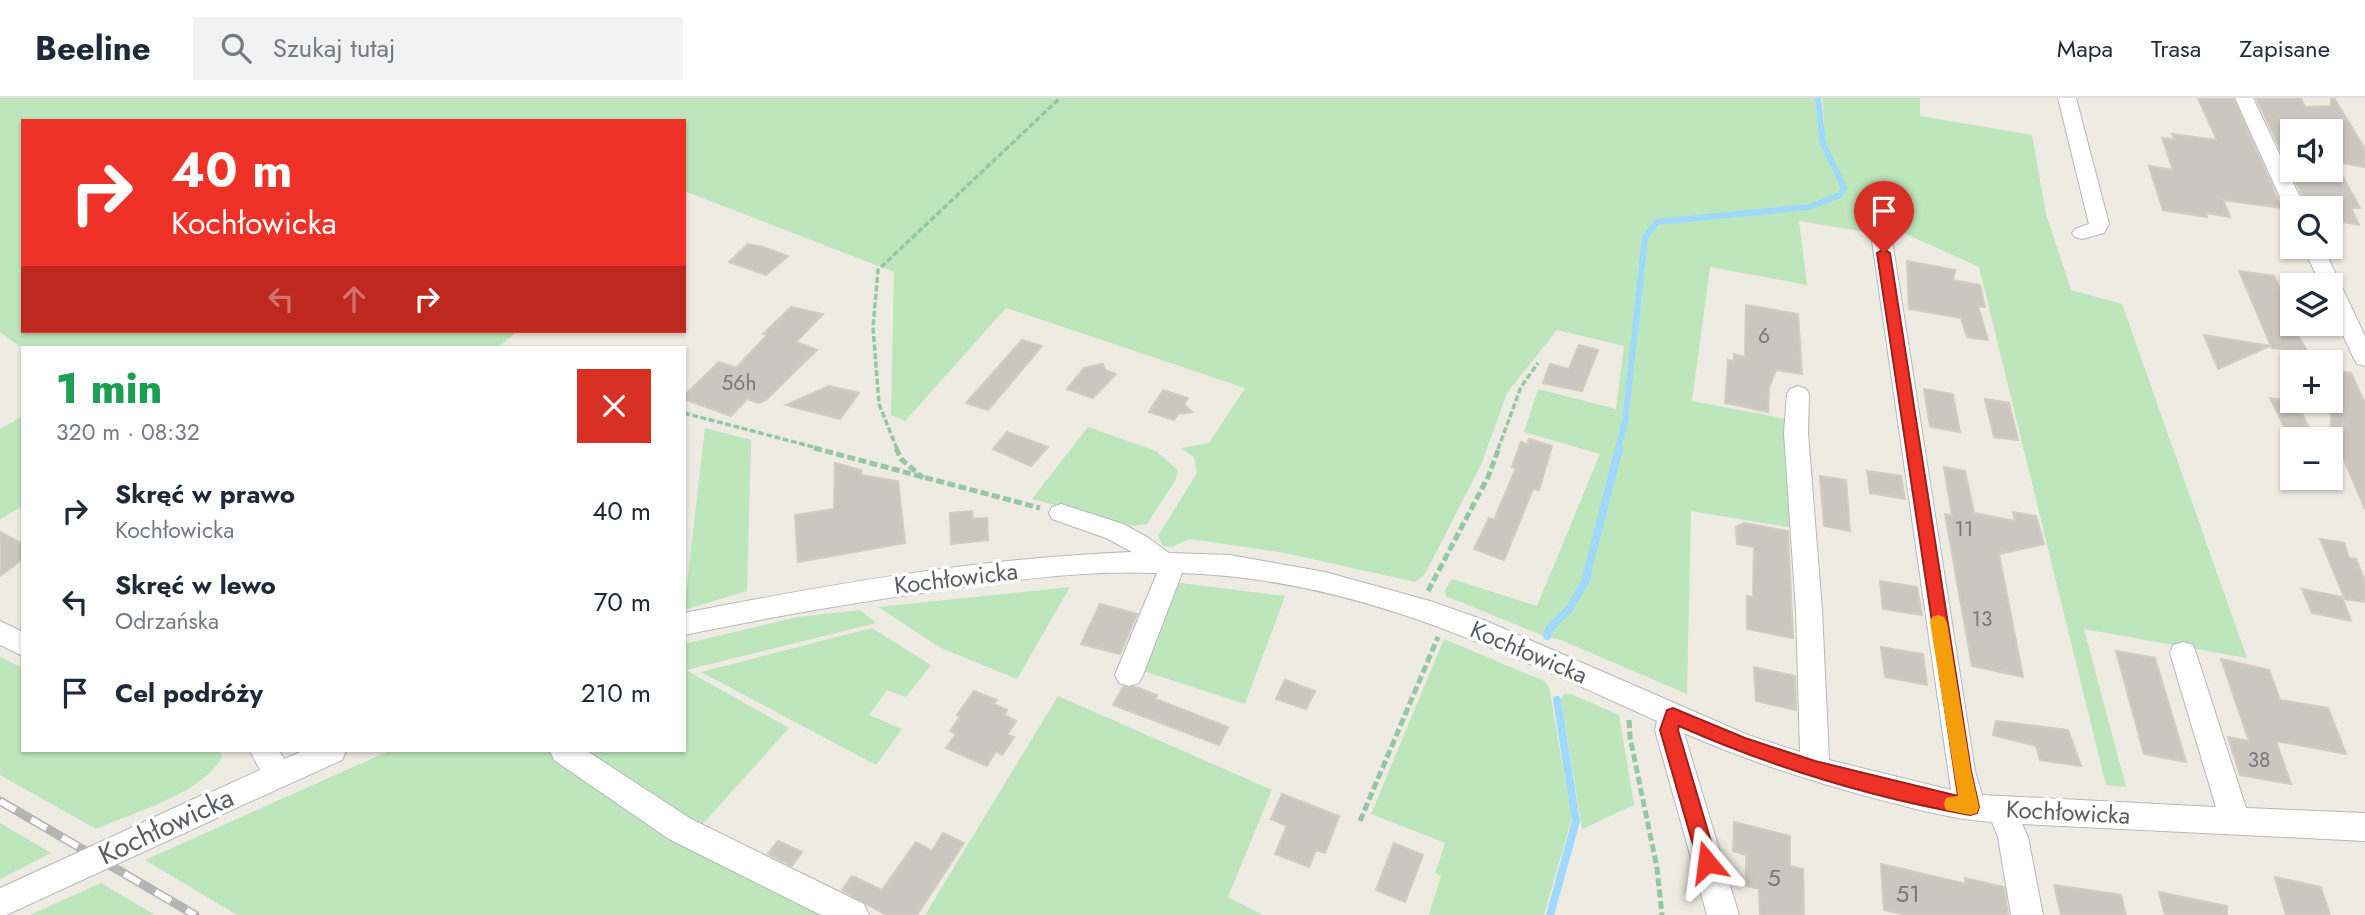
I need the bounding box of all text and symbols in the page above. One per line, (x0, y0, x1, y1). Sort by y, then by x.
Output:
search box (193, 17, 683, 80)
text: Beeline (35, 25, 151, 72)
icon: search (217, 29, 255, 67)
text: Szukaj tutaj (273, 29, 396, 67)
text: Mapa (2057, 31, 2113, 66)
text: Trasa (2151, 31, 2201, 66)
text: Zapisane (2239, 31, 2330, 66)
map controls (2280, 119, 2343, 490)
button: sound (2280, 119, 2343, 182)
text: 40 m (171, 135, 293, 205)
icon: right (56, 147, 147, 238)
pin (1854, 181, 1914, 253)
icon: arrive (1865, 192, 1903, 230)
button: search (2280, 196, 2343, 259)
text: Kochłowicka (171, 200, 337, 246)
button: layers (2280, 273, 2343, 336)
icon: left (262, 280, 300, 318)
icon: ahead (335, 280, 373, 318)
icon: right (408, 280, 446, 318)
house number: 6 (1758, 321, 1770, 351)
button: + (2280, 350, 2343, 413)
text: 1 min (56, 358, 162, 419)
house number: 56h (722, 368, 756, 398)
button: close (577, 369, 651, 443)
text: 320 m · 08:32 (56, 415, 200, 449)
button: − (2280, 427, 2343, 490)
text: Skręć w prawo (115, 475, 295, 513)
icon: right (56, 492, 94, 530)
text: 40 m (592, 492, 651, 530)
text: Kochłowicka (115, 513, 234, 547)
house number: 11 (1955, 514, 1973, 544)
street label: Kochłowicka (892, 553, 1020, 603)
text: Skręć w lewo (115, 566, 276, 604)
icon: left (56, 583, 94, 621)
text: 70 m (594, 583, 651, 621)
text: Odrzańska (115, 604, 219, 638)
house number: 13 (1972, 604, 1992, 634)
street label: Kochłowicka (1465, 612, 1593, 692)
icon: arrive (56, 674, 94, 712)
text: Cel podróży (115, 674, 263, 712)
text: 210 m (581, 674, 651, 712)
house number: 38 (2248, 745, 2270, 775)
street label: Kochłowicka (92, 777, 240, 875)
street label: Kochłowicka (2005, 791, 2131, 833)
position arrow (1670, 825, 1744, 899)
house number: 5 (1767, 860, 1781, 895)
house number: 51 (1896, 876, 1920, 911)

